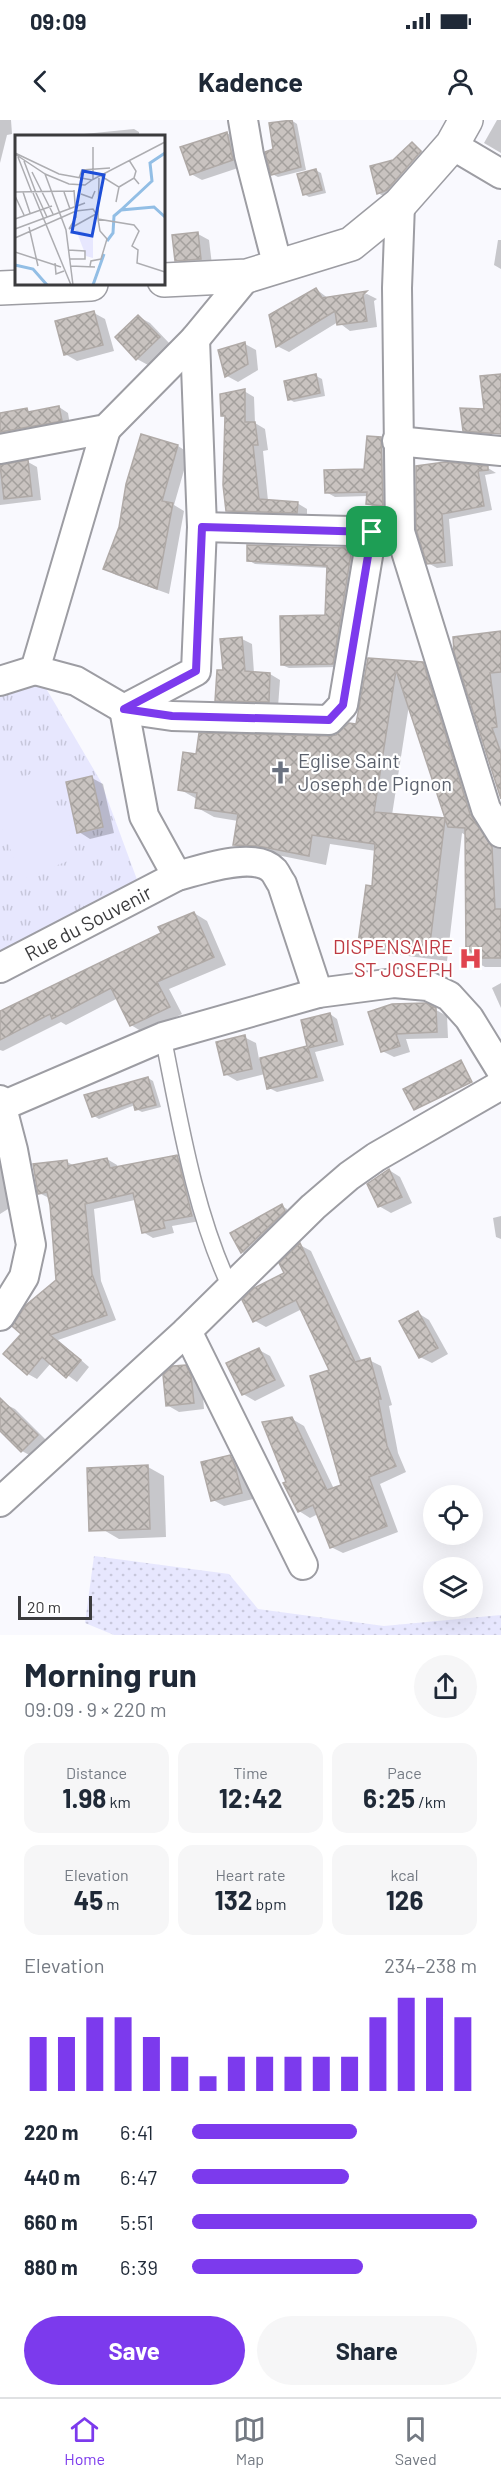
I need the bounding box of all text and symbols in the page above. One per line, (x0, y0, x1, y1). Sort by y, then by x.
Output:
text: 09:09 (30, 8, 86, 34)
icon: back (24, 65, 57, 98)
text: Kadence (198, 65, 303, 97)
icon: person (444, 65, 477, 98)
inset map (15, 135, 165, 285)
pin (346, 506, 397, 557)
icon: arrive (355, 515, 388, 548)
place label: Eglise Saint Joseph de Pignon (298, 748, 452, 795)
church icon: Eglise Saint Joseph de Pignon (267, 759, 293, 785)
street label: Rue du Souvenir (20, 879, 155, 965)
place label: DISPENSAIRE ST JOSEPH (333, 934, 453, 981)
hospital icon: DISPENSAIRE ST JOSEPH (458, 945, 484, 971)
map controls (423, 1485, 483, 1617)
button: locate (423, 1485, 483, 1545)
button: layers (423, 1557, 483, 1617)
scale bar (18, 1593, 92, 1620)
text: 20 m (27, 1597, 61, 1616)
text: Morning run (24, 1654, 197, 1694)
button: share (414, 1655, 477, 1718)
text: 09:09 · 9 × 220 m (24, 1697, 167, 1721)
text: Distance (66, 1763, 127, 1782)
text: Time (233, 1763, 268, 1782)
text: Pace (387, 1763, 422, 1782)
text: 1.98 (62, 1782, 106, 1813)
text: 12:42 (219, 1782, 282, 1813)
text: 6:25 (363, 1782, 415, 1813)
text: km (106, 1792, 131, 1811)
text: /km (415, 1792, 446, 1811)
text: Elevation (64, 1865, 129, 1884)
text: Heart rate (215, 1865, 286, 1884)
text: kcal (391, 1865, 418, 1884)
text: 45 (73, 1884, 103, 1915)
text: 132 (215, 1884, 252, 1915)
text: 126 (386, 1884, 423, 1915)
text: m (103, 1894, 120, 1913)
text: bpm (252, 1894, 286, 1913)
text: Elevation (24, 1953, 105, 1977)
text: 234–238 m (384, 1953, 477, 1977)
text: 220 m (24, 2120, 79, 2144)
text: 6:41 (120, 2120, 153, 2144)
text: 440 m (24, 2165, 80, 2189)
text: 6:47 (120, 2165, 157, 2189)
text: 660 m (24, 2210, 78, 2234)
text: 5:51 (120, 2210, 154, 2234)
text: 880 m (24, 2255, 78, 2279)
text: 6:39 (120, 2255, 158, 2279)
button: Save (24, 2316, 245, 2385)
button: Share (257, 2316, 477, 2385)
tab: Home (64, 2413, 105, 2468)
tab: Map (233, 2413, 266, 2468)
tab: Saved (395, 2413, 437, 2468)

